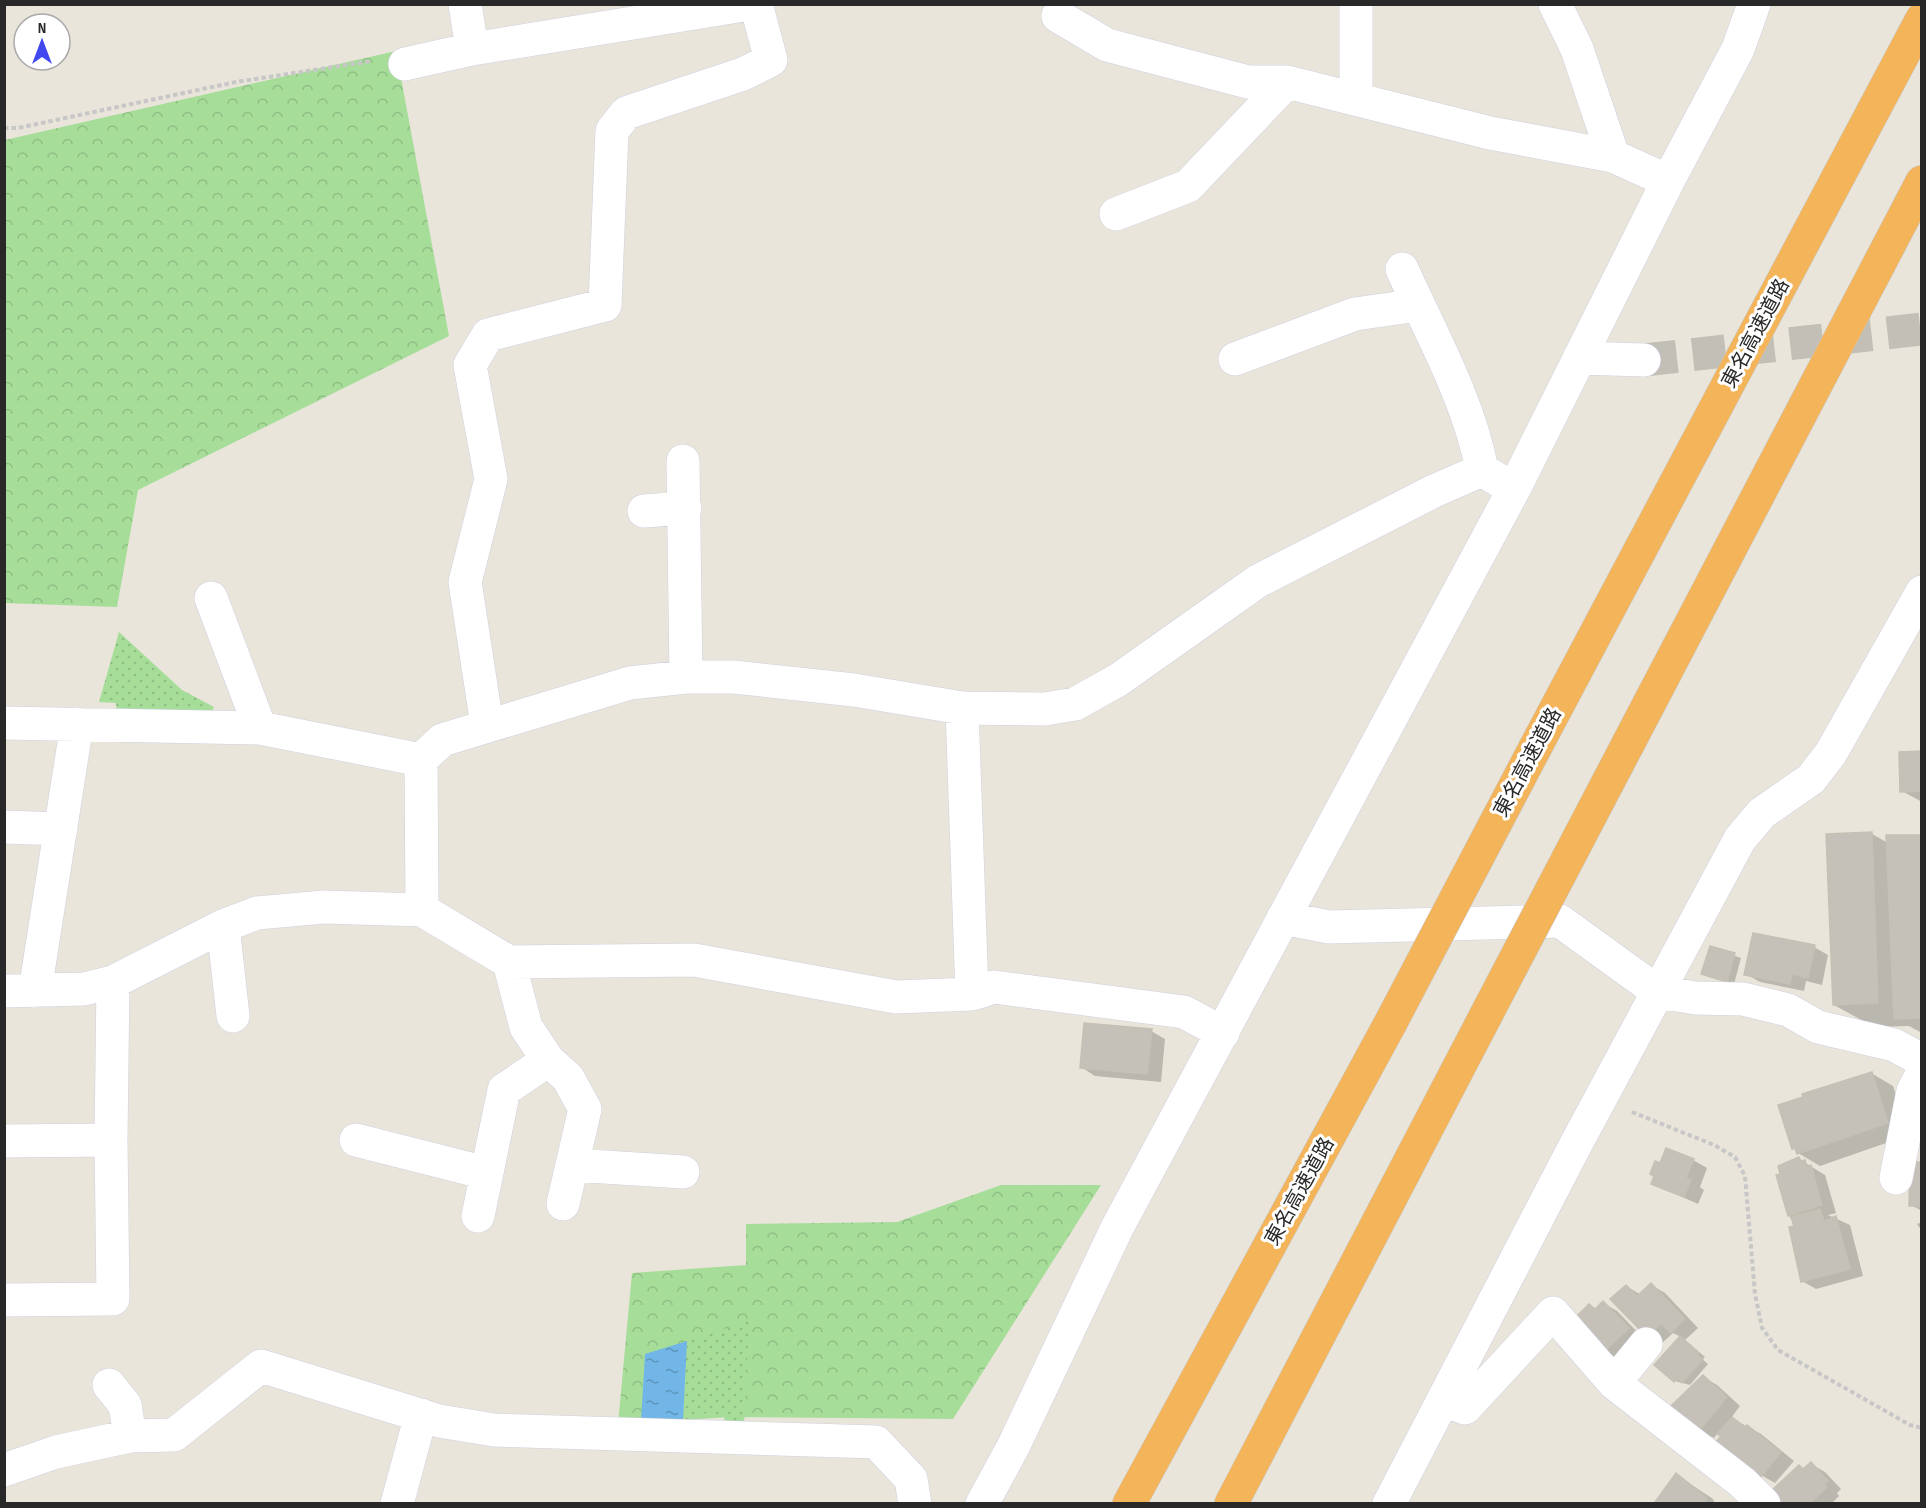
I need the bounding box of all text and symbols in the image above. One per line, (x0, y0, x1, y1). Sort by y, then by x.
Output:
north arrow (12, 12, 72, 72)
text: N (38, 19, 46, 38)
street label: 東名高速道路 (1717, 275, 1795, 392)
street label: 東名高速道路 (1489, 704, 1567, 821)
street label: 東名高速道路 (1260, 1133, 1339, 1250)

